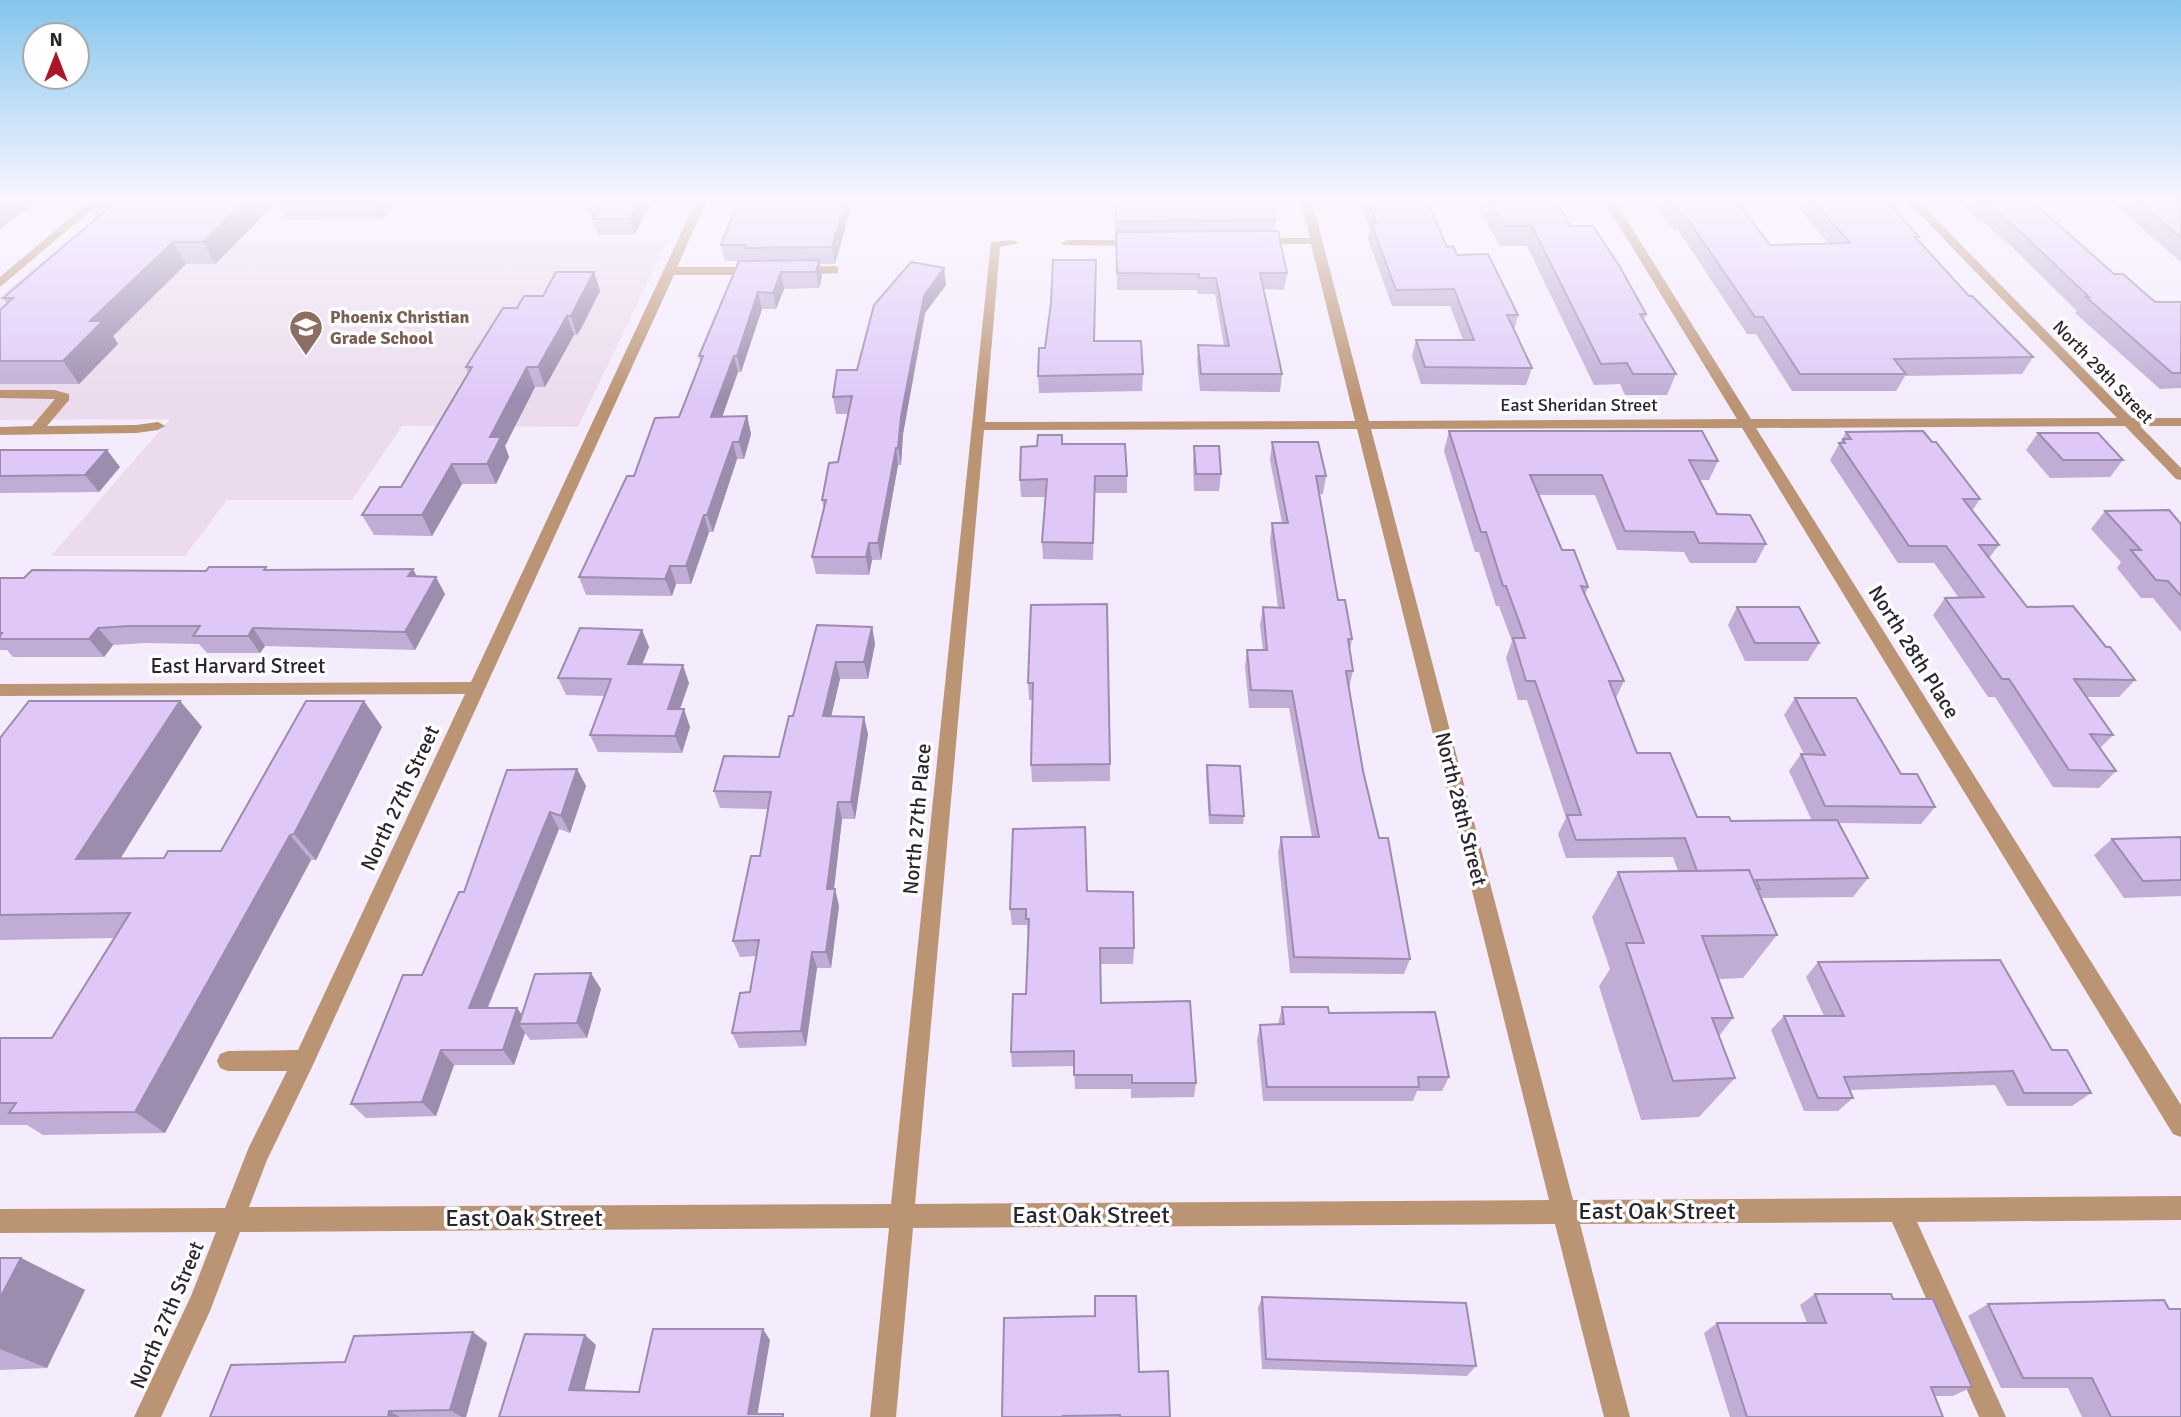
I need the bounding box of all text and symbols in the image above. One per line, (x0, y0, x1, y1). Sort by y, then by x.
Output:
north arrow (21, 21, 91, 91)
text: N (49, 28, 63, 52)
place label: Phoenix Christian Grade School (330, 306, 469, 349)
school or university icon: Phoenix Christian Grade School (287, 308, 325, 357)
street label: North 29th Street (2048, 316, 2158, 428)
street label: East Sheridan Street (1500, 394, 1658, 416)
street label: North 28th Place (1863, 581, 1965, 723)
street label: East Harvard Street (151, 653, 325, 679)
street label: North 27th Street (355, 721, 445, 875)
street label: North 28th Street (1429, 729, 1493, 889)
street label: North 27th Place (897, 742, 937, 896)
street label: East Oak Street (1578, 1196, 1736, 1226)
street label: East Oak Street (1012, 1200, 1170, 1230)
street label: East Oak Street (445, 1203, 603, 1233)
street label: North 27th Street (124, 1237, 210, 1393)

